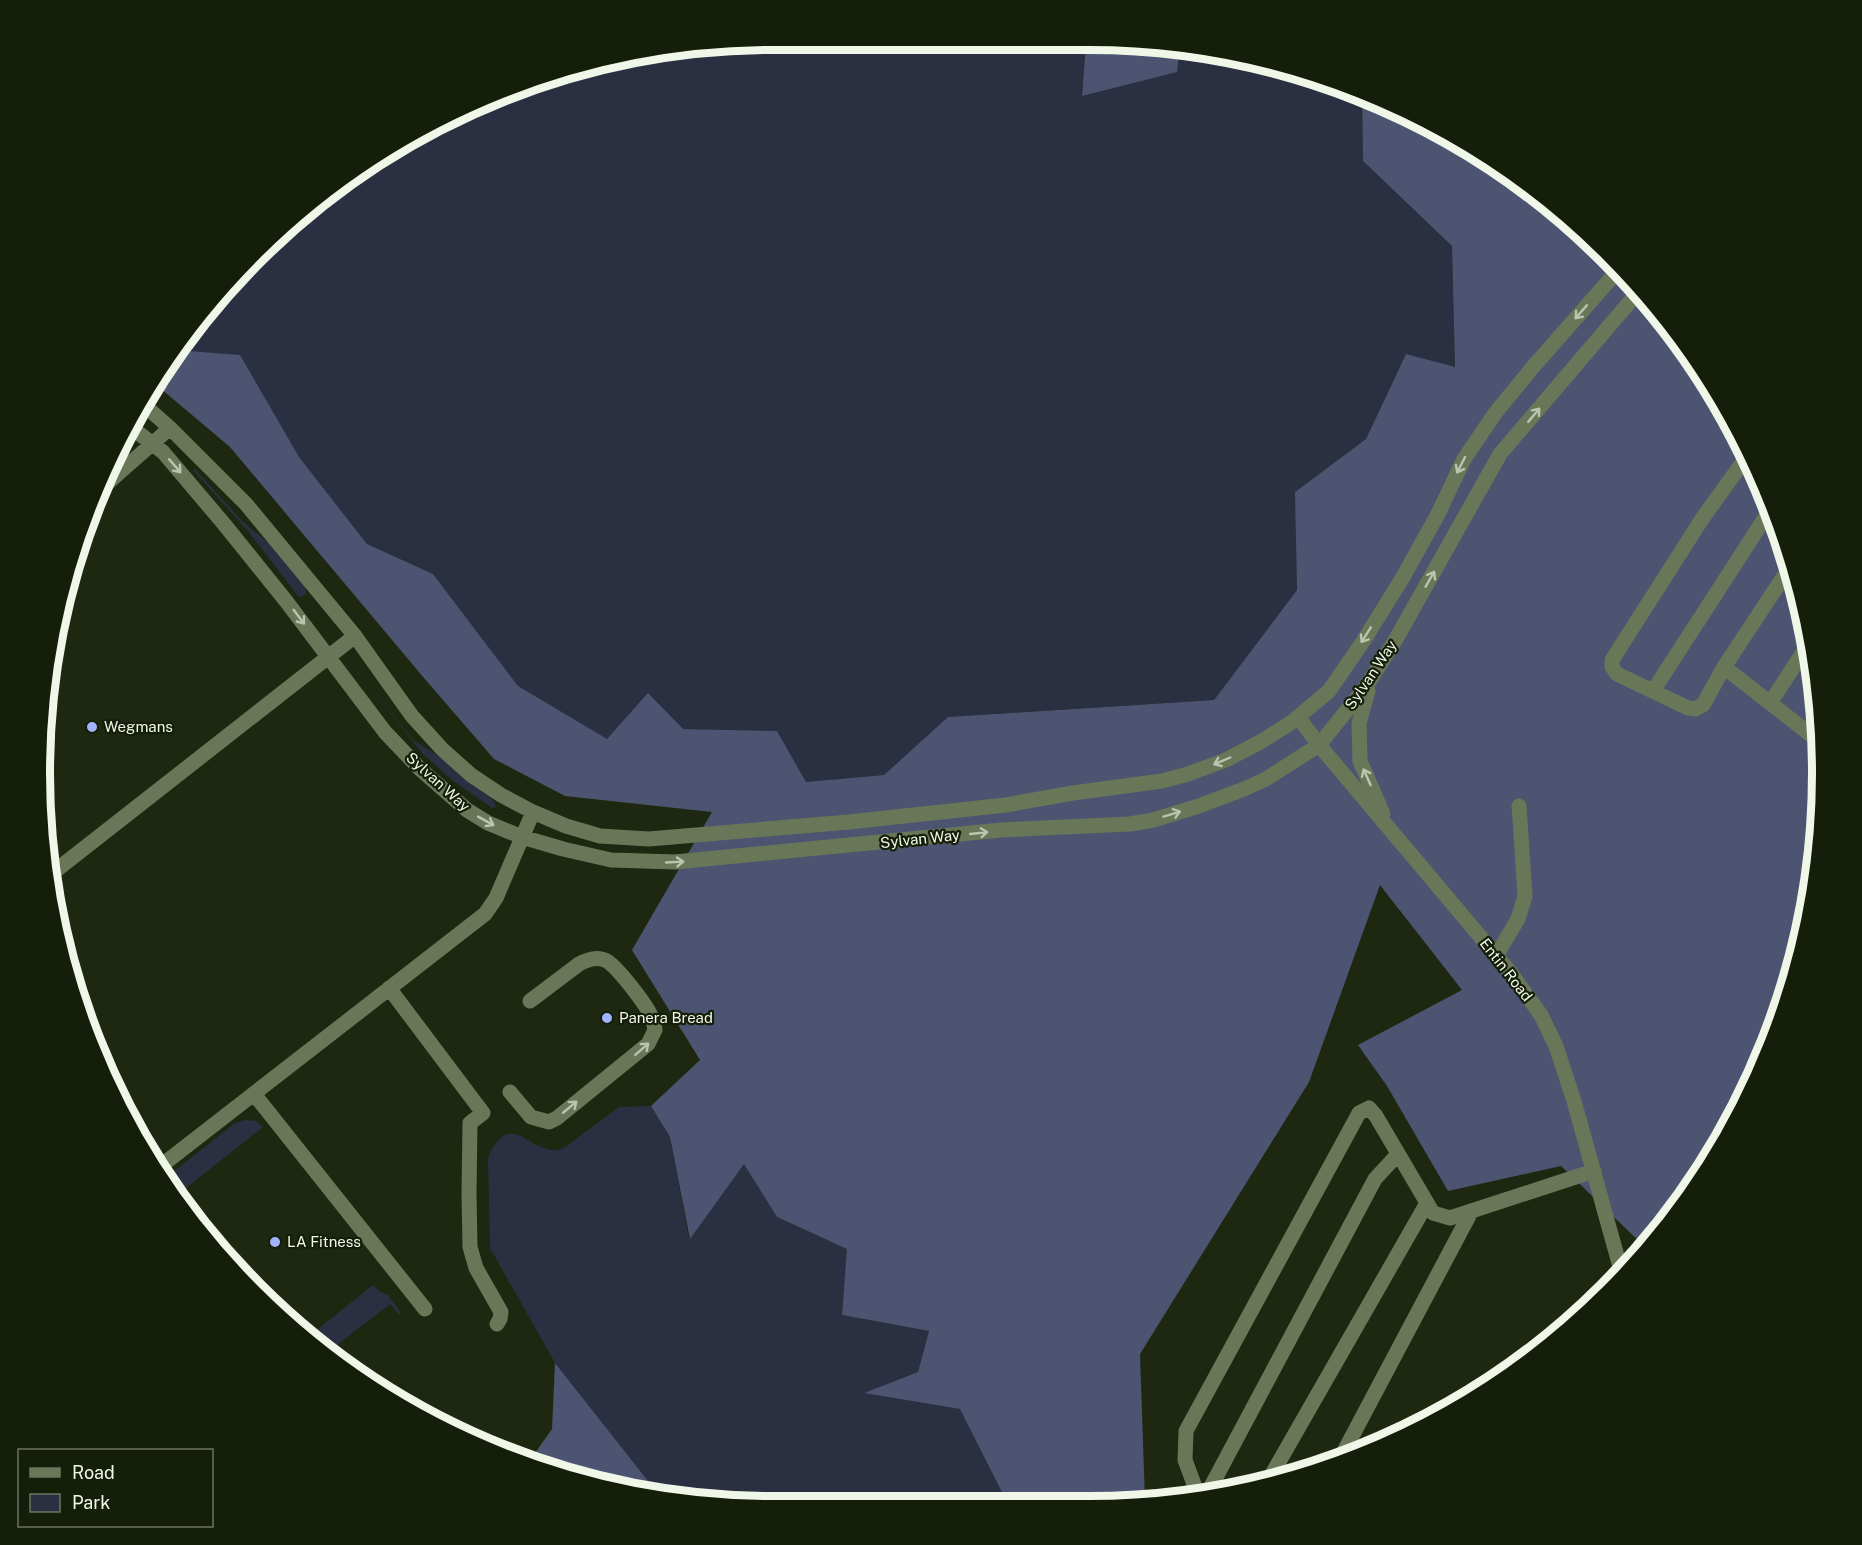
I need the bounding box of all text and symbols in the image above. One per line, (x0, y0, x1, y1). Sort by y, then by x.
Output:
one-way arrow (1574, 304, 1588, 319)
one-way arrow (1527, 408, 1541, 423)
one-way arrow (1455, 456, 1467, 473)
one-way arrow (168, 458, 182, 473)
one-way arrow (1424, 571, 1436, 588)
one-way arrow (292, 609, 305, 625)
one-way arrow (1360, 626, 1372, 643)
street label: Sylvan Way (1341, 637, 1400, 713)
place label: Wegmans (104, 718, 173, 735)
marker: Wegmans (85, 720, 99, 734)
street label: Sylvan Way (403, 749, 474, 815)
one-way arrow (1214, 756, 1232, 767)
one-way arrow (1361, 768, 1372, 786)
one-way arrow (1163, 808, 1182, 819)
one-way arrow (477, 816, 495, 827)
street label: Sylvan Way (879, 826, 961, 851)
one-way arrow (968, 827, 988, 838)
one-way arrow (664, 856, 684, 867)
street label: Entin Road (1477, 935, 1536, 1004)
place label: Panera Bread (619, 1009, 713, 1026)
marker: Panera Bread (600, 1011, 614, 1025)
one-way arrow (634, 1042, 650, 1055)
one-way arrow (562, 1101, 578, 1114)
place label: LA Fitness (287, 1233, 361, 1250)
marker: LA Fitness (268, 1235, 282, 1249)
legend (18, 1449, 213, 1527)
text: Road (72, 1462, 115, 1483)
text: Park (72, 1492, 110, 1513)

